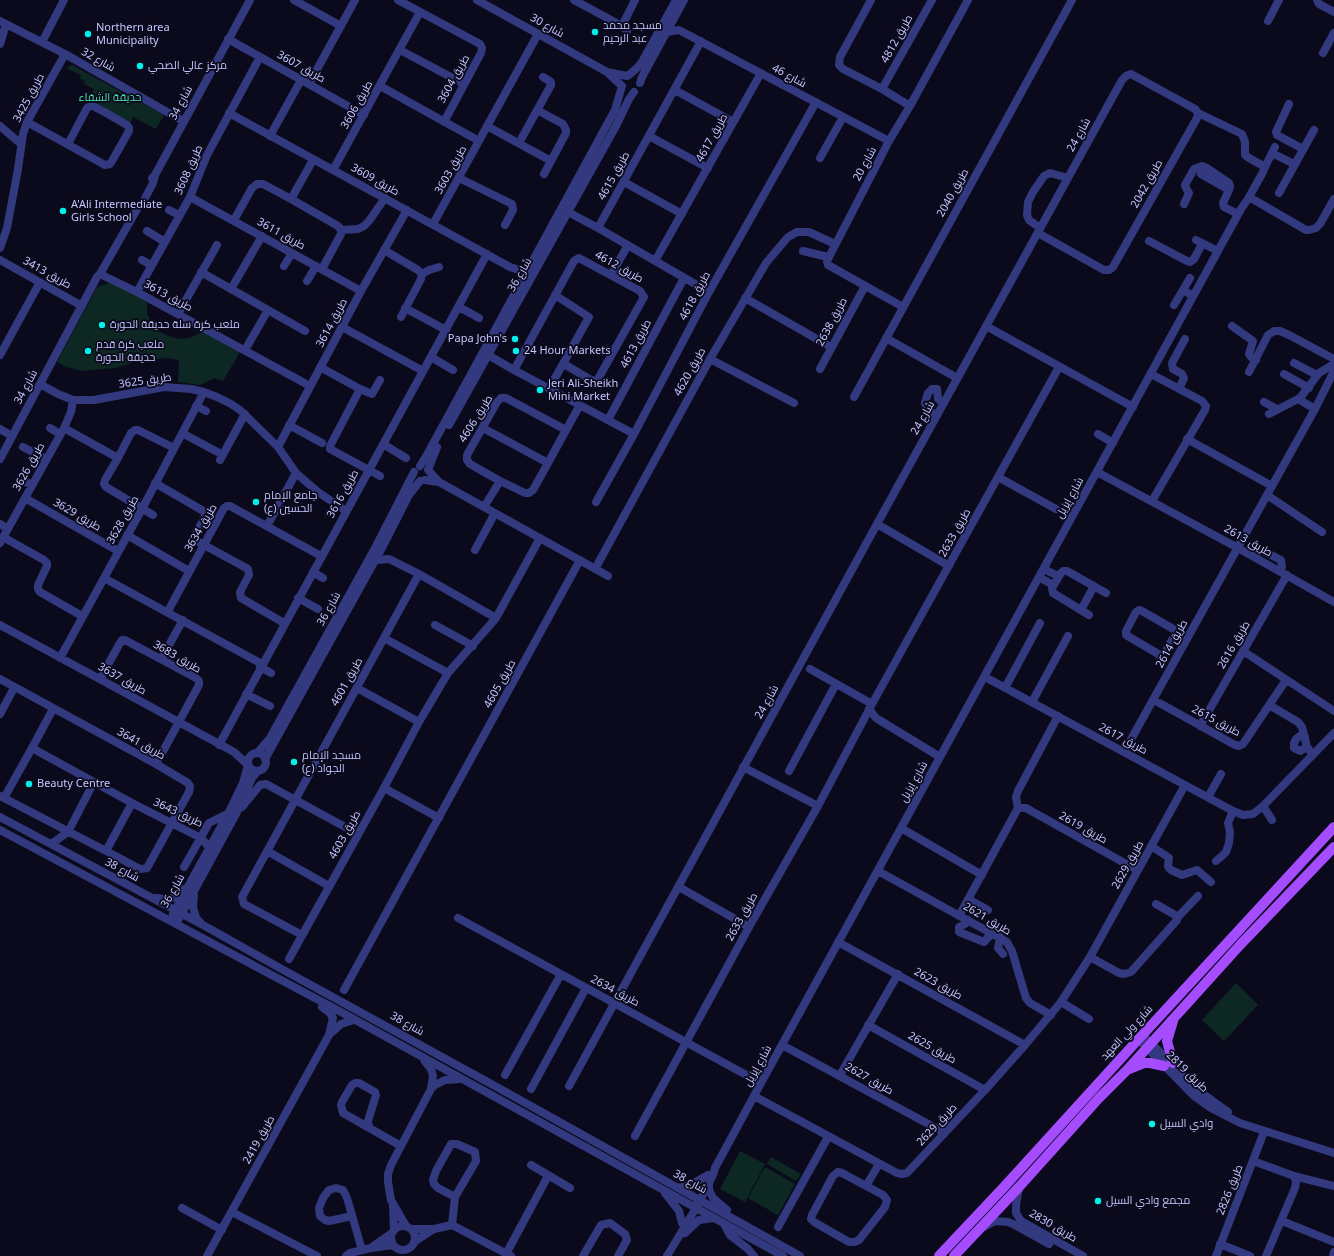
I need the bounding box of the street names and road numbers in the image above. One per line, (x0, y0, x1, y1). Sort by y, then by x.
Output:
street label: شارع 30 (528, 11, 566, 41)
street label: طريق 4812 (878, 13, 916, 65)
street label: شارع 32 (79, 45, 117, 75)
street label: طريق 3607 (275, 48, 327, 86)
street label: طريق 3604 (435, 53, 473, 105)
street label: شارع 46 (770, 62, 808, 90)
street label: طريق 3425 (11, 71, 47, 125)
street label: طريق 3606 (338, 79, 376, 131)
street label: شارع 34 (167, 84, 195, 122)
street label: طريق 4617 (693, 112, 731, 164)
street label: شارع 24 (1064, 116, 1094, 154)
street label: طريق 3608 (172, 143, 206, 197)
street label: طريق 3603 (432, 144, 470, 196)
street label: شارع 20 (851, 145, 879, 183)
street label: طريق 4615 (595, 150, 633, 202)
street label: طريق 2042 (1128, 158, 1166, 210)
street label: طريق 3609 (349, 161, 401, 199)
street label: طريق 2040 (934, 167, 972, 219)
street label: طريق 3611 (255, 215, 307, 253)
street label: طريق 4612 (593, 248, 645, 286)
street label: طريق 3413 (21, 254, 73, 292)
street label: شارع 36 (505, 256, 535, 294)
street label: طريق 4618 (677, 269, 713, 323)
street label: طريق 3613 (141, 278, 195, 314)
street label: طريق 2638 (814, 295, 850, 349)
street label: طريق 3614 (314, 296, 350, 350)
street label: طريق 4613 (618, 317, 654, 371)
street label: طريق 4620 (671, 346, 709, 398)
street label: شارع 34 (12, 368, 40, 406)
street label: طريق 3625 (118, 371, 172, 391)
street label: طريق 4606 (456, 393, 496, 445)
street label: شارع 24 (908, 399, 938, 437)
street label: طريق 3626 (10, 441, 48, 493)
street label: طريق 3616 (324, 468, 362, 520)
street label: شارع إيزيل (1053, 475, 1087, 521)
street label: طريق 3628 (104, 494, 142, 546)
street label: طريق 3629 (51, 496, 103, 534)
street label: طريق 3634 (182, 502, 220, 554)
street label: طريق 2633 (936, 507, 974, 559)
street label: طريق 2613 (1222, 522, 1274, 560)
street label: شارع 36 (314, 590, 344, 628)
street label: طريق 2614 (1153, 618, 1191, 670)
street label: طريق 2616 (1215, 619, 1253, 671)
street label: طريق 3683 (151, 638, 203, 676)
street label: طريق 4601 (328, 656, 366, 708)
street label: طريق 4605 (481, 658, 519, 710)
street label: طريق 3637 (96, 660, 148, 698)
street label: شارع 24 (752, 683, 782, 721)
street label: طريق 2615 (1189, 703, 1243, 739)
street label: طريق 2617 (1096, 721, 1150, 757)
street label: طريق 3641 (115, 725, 167, 763)
street label: شارع إيزيل (897, 759, 931, 805)
street label: طريق 3643 (151, 796, 205, 830)
street label: طريق 4603 (326, 809, 364, 861)
street label: طريق 2619 (1057, 809, 1109, 847)
street label: طريق 2629 (1109, 839, 1147, 891)
street label: شارع 38 (103, 856, 141, 884)
street label: شارع 36 (158, 872, 188, 910)
street label: طريق 2633 (723, 891, 761, 943)
street label: طريق 2621 (961, 900, 1013, 938)
street label: طريق 2623 (912, 965, 964, 1003)
street label: طريق 2634 (588, 973, 642, 1009)
street label: شارع ولي العهد (1098, 1003, 1156, 1063)
street label: شارع 38 (388, 1009, 426, 1039)
street label: طريق 2625 (906, 1029, 958, 1067)
street label: شارع إيزيل (741, 1043, 775, 1089)
street label: طريق 2819 (1163, 1049, 1211, 1095)
street label: طريق 2627 (843, 1060, 895, 1098)
street label: طريق 2629 (914, 1101, 960, 1149)
street label: طريق 2419 (240, 1114, 278, 1166)
street label: طريق 2826 (1214, 1163, 1246, 1217)
street label: شارع 38 (671, 1167, 709, 1197)
street label: طريق 2830 (1027, 1207, 1079, 1245)

